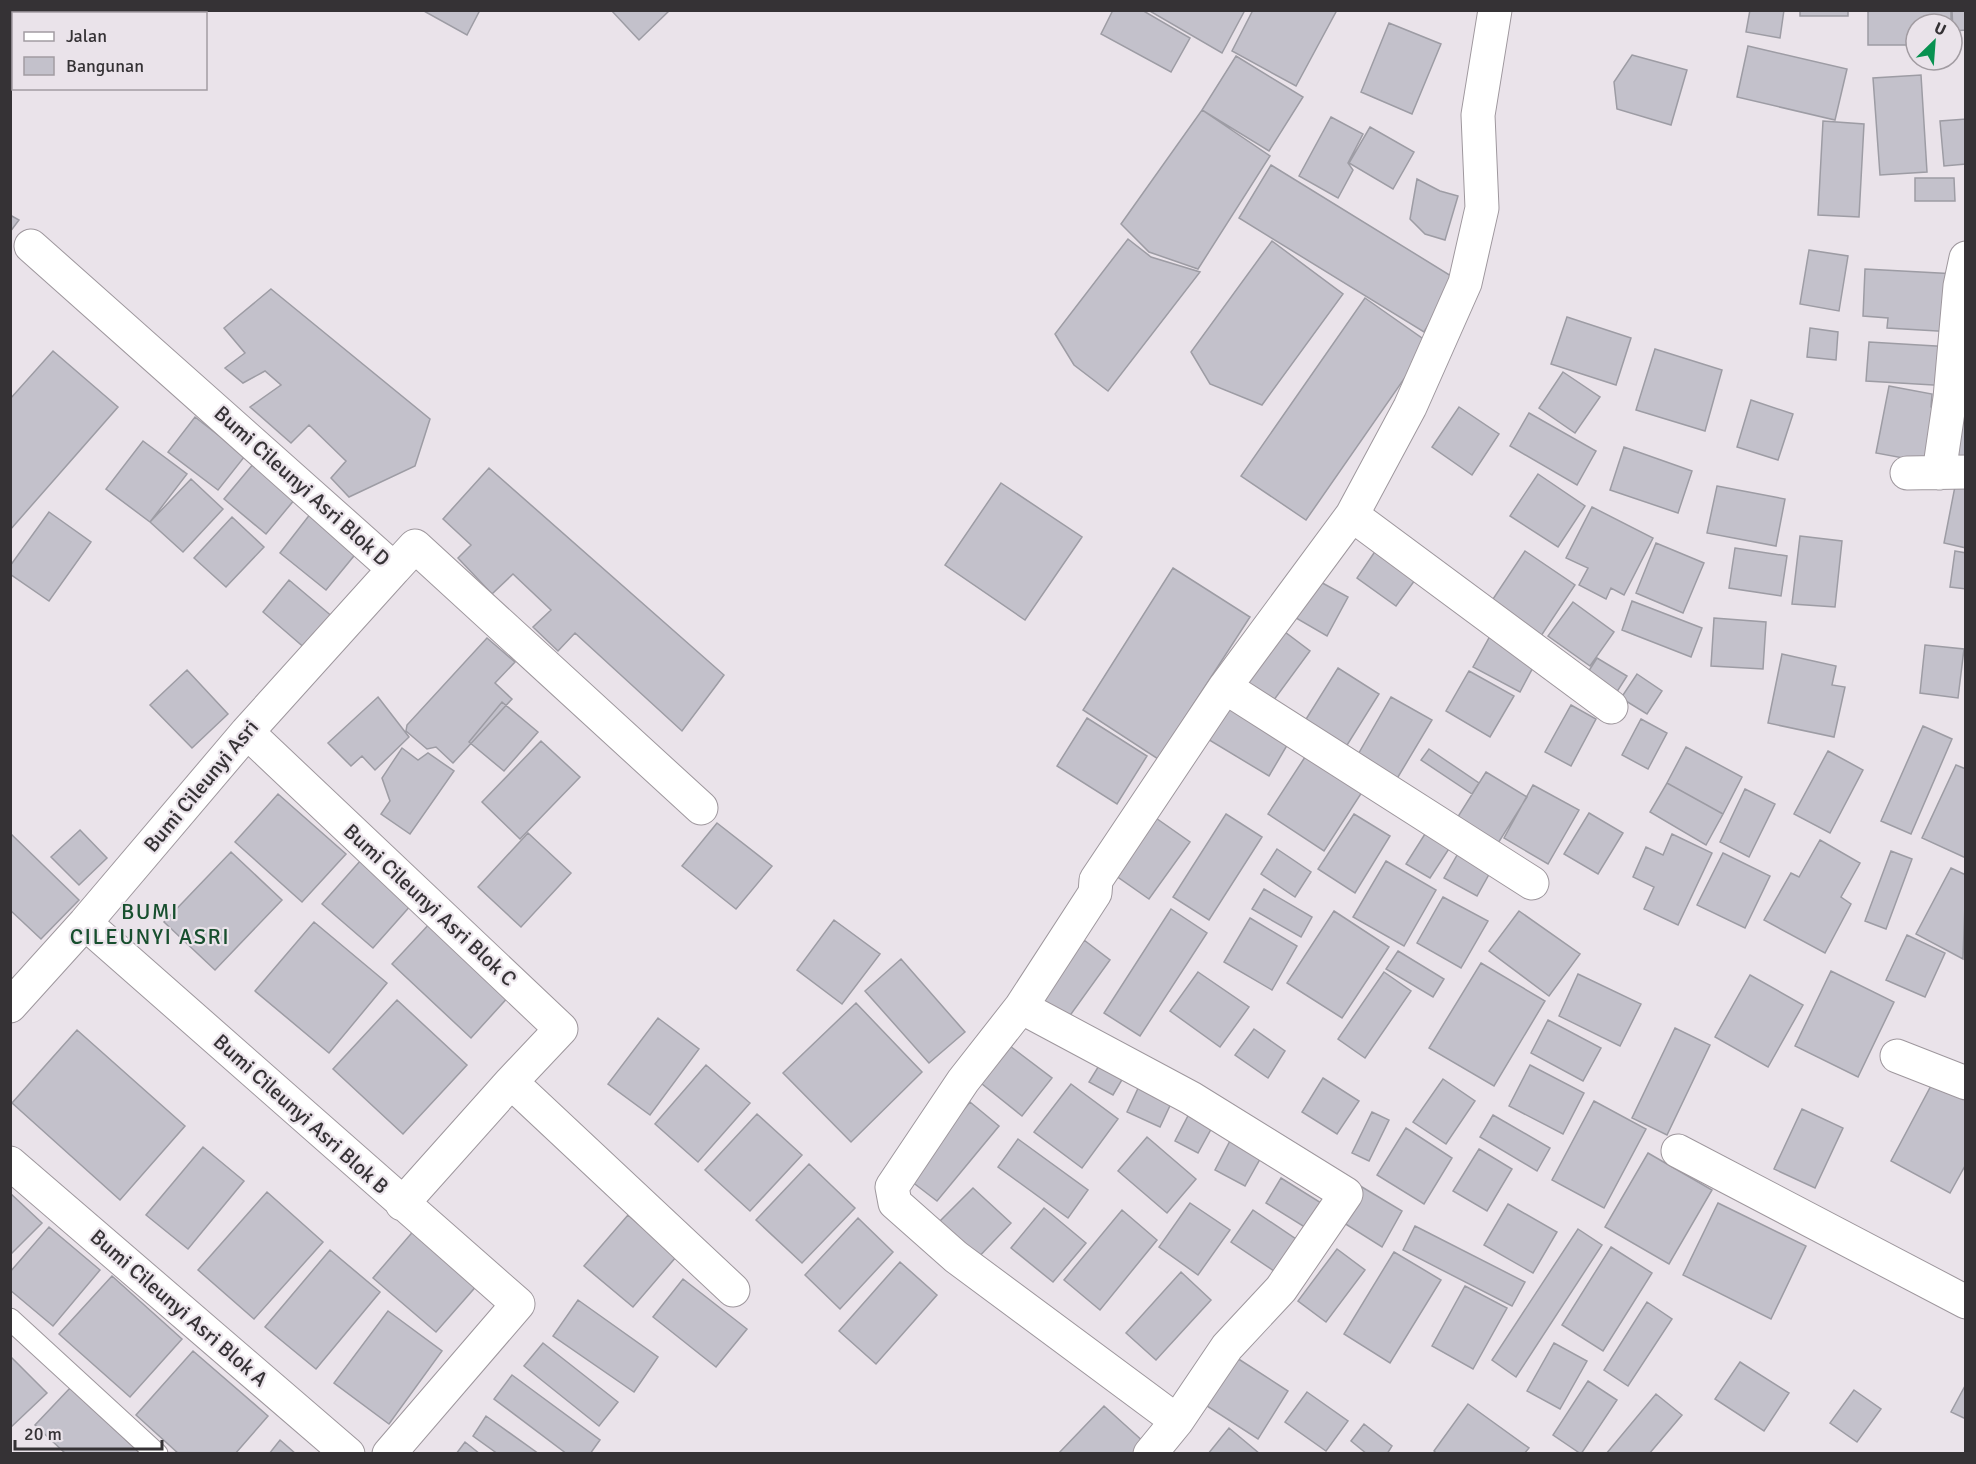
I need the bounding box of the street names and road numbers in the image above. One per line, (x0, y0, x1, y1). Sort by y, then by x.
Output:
street label: Bumi Cileunyi Asri Blok D (209, 400, 395, 572)
street label: Bumi Cileunyi Asri (138, 715, 264, 857)
street label: Bumi Cileunyi Asri Blok C (338, 818, 522, 992)
street label: Bumi Cileunyi Asri Blok B (208, 1028, 394, 1200)
street label: Bumi Cileunyi Asri Blok A (85, 1224, 273, 1392)

